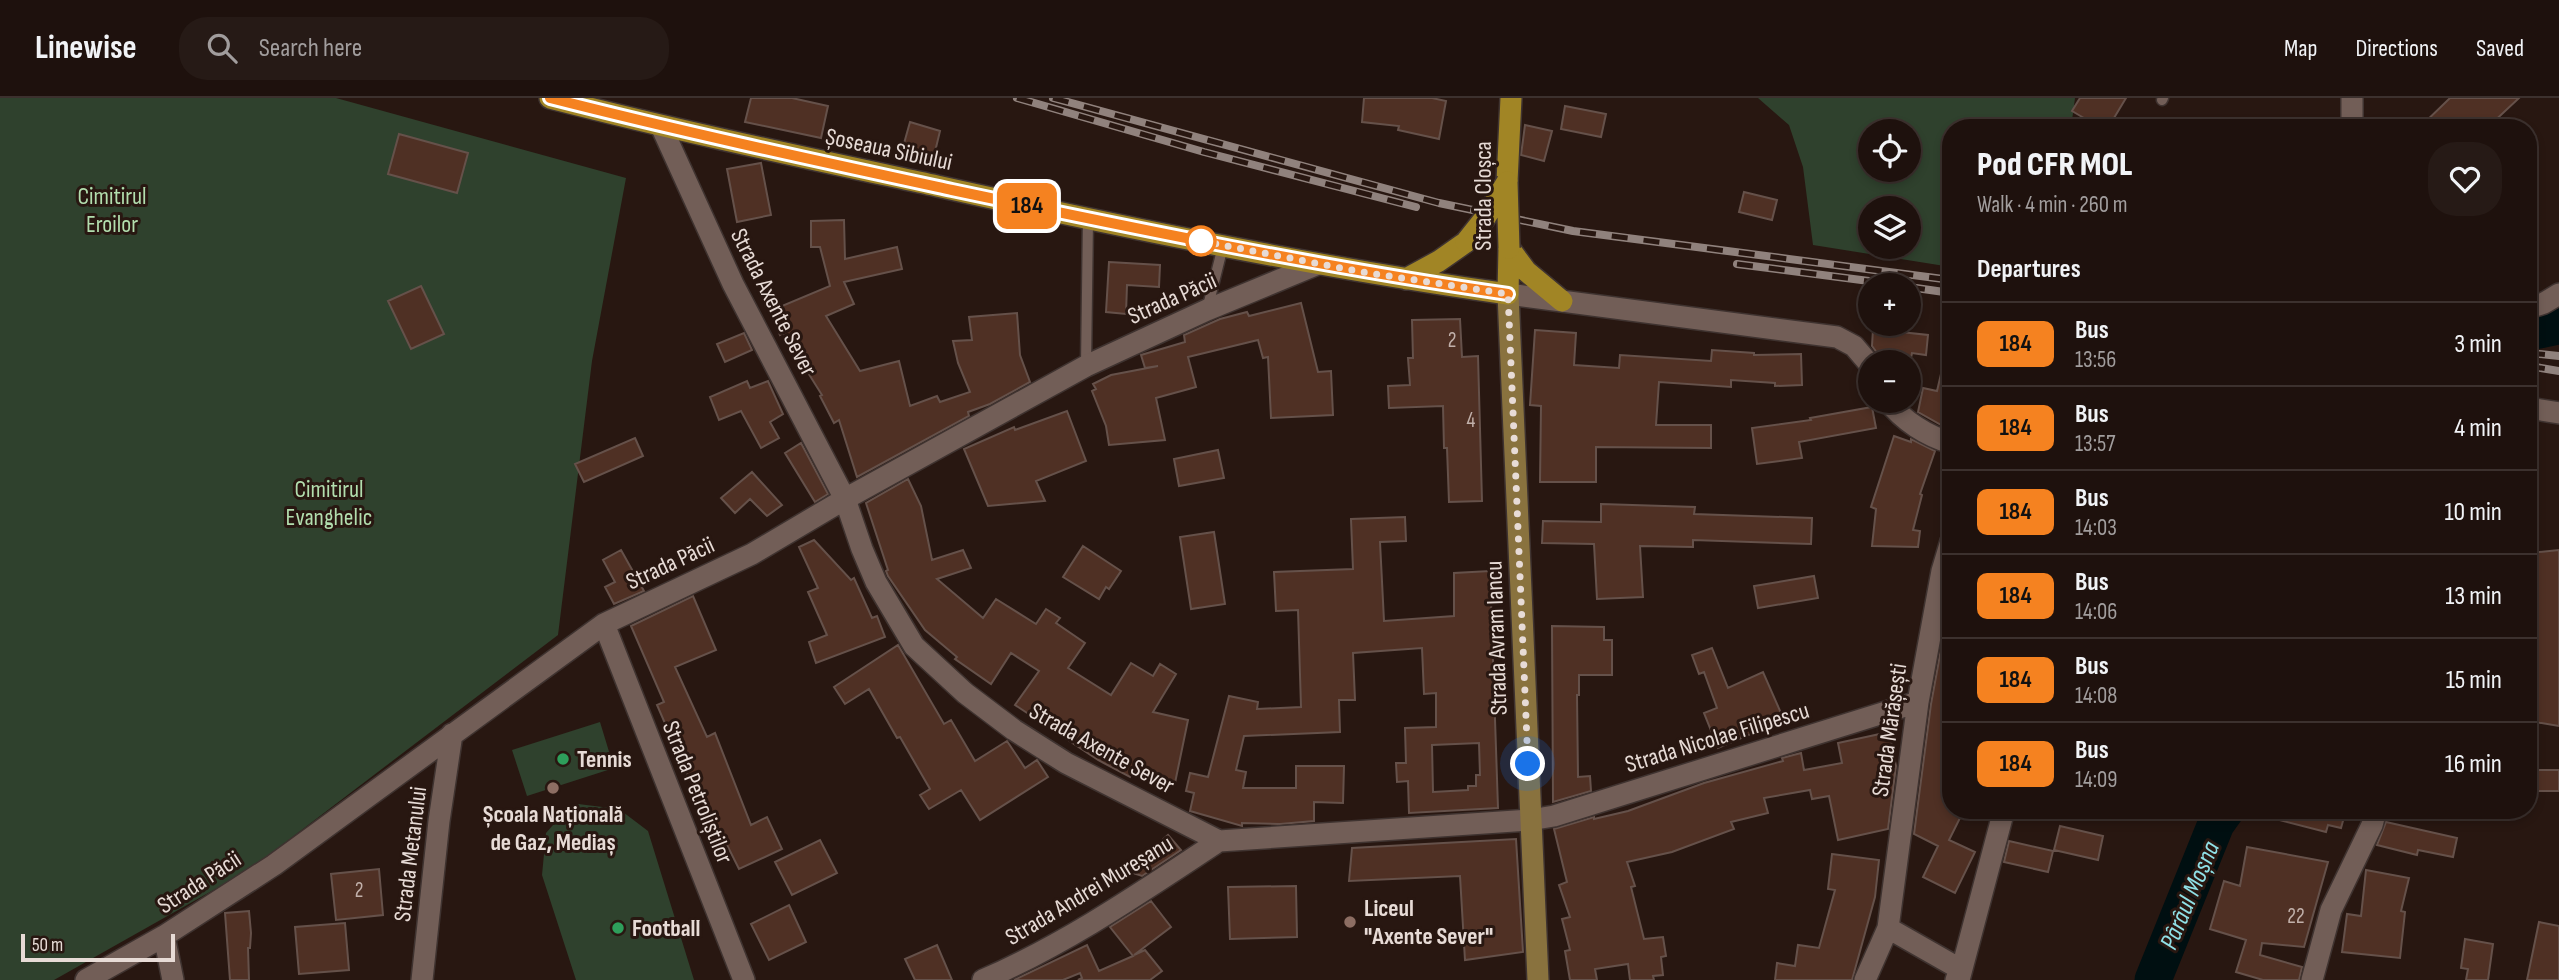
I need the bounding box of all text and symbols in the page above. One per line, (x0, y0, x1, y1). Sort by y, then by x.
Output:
search box (179, 17, 669, 80)
text: Linewise (35, 28, 137, 68)
icon: search (203, 29, 241, 67)
text: Search here (259, 33, 362, 64)
text: Map (2284, 34, 2317, 63)
text: Directions (2355, 34, 2438, 63)
text: Saved (2476, 34, 2524, 63)
map controls (1858, 119, 1921, 413)
button: locate (1858, 119, 1921, 182)
street label: Șoseaua Sibiului (823, 122, 955, 177)
street label: Strada Cloșca (1469, 141, 1498, 251)
button: heart (2428, 142, 2502, 216)
text: Pod CFR MOL (1977, 145, 2132, 185)
park label: Cimitirul Eroilor (77, 182, 147, 239)
line badge: 184 (987, 183, 1067, 229)
text: 184 (1011, 191, 1043, 220)
text: Walk · 4 min · 260 m (1977, 191, 2127, 219)
button: layers (1858, 196, 1921, 259)
street label: Strada Axente Sever (724, 224, 823, 381)
unlabelled marker (1186, 226, 1216, 256)
text: Departures (1977, 254, 2081, 285)
street label: Strada Păcii (1123, 266, 1221, 331)
button: + (1858, 273, 1921, 336)
text: Bus (2075, 315, 2109, 346)
house number: 2 (1448, 328, 1456, 353)
text: 184 (1999, 329, 2032, 358)
text: 3 min (2454, 329, 2502, 360)
text: 13:56 (2075, 346, 2116, 374)
button: − (1858, 350, 1921, 413)
text: Bus (2075, 399, 2109, 430)
house number: 4 (1467, 408, 1476, 433)
text: 184 (1999, 413, 2032, 442)
text: 4 min (2454, 413, 2502, 444)
text: 13:57 (2075, 430, 2115, 458)
park label: Cimitirul Evanghelic (286, 475, 372, 532)
text: Bus (2075, 483, 2109, 514)
text: 184 (1999, 497, 2032, 526)
text: 10 min (2445, 497, 2502, 528)
text: 14:03 (2075, 514, 2117, 542)
street label: Strada Păcii (621, 530, 719, 596)
street label: Strada Avram Iancu (1479, 560, 1514, 716)
text: Bus (2075, 567, 2109, 598)
text: 184 (1999, 581, 2032, 610)
text: 13 min (2445, 581, 2502, 612)
text: 14:06 (2075, 598, 2117, 626)
text: Bus (2075, 651, 2109, 682)
street label: Strada Mărășești (1866, 662, 1913, 799)
text: 184 (1999, 665, 2032, 694)
text: 15 min (2446, 665, 2502, 696)
text: 14:08 (2075, 682, 2117, 710)
street label: Strada Nicolae Filipescu (1622, 696, 1813, 779)
street label: Strada Axente Sever (1024, 697, 1180, 800)
street label: Strada Petroliștilor (656, 717, 739, 868)
text: Bus (2075, 735, 2109, 766)
place label: Tennis (577, 745, 632, 774)
your location (1510, 746, 1545, 781)
text: 184 (1999, 749, 2032, 778)
text: 16 min (2445, 749, 2502, 780)
marker: Tennis (555, 751, 571, 767)
text: 14:09 (2075, 766, 2117, 794)
marker: Școala Națională de Gaz, Mediaș (545, 780, 561, 796)
street label: Strada Metanului (388, 785, 433, 923)
place label: Școala Națională de Gaz, Mediaș (483, 800, 623, 857)
street label: Strada Andrei Mureșanu (1000, 829, 1178, 952)
water label: Pârâul Moșna (2154, 836, 2227, 954)
street label: Strada Păcii (152, 845, 247, 920)
house number: 2 (355, 878, 363, 903)
place label: Liceul "Axente Sever" (1364, 894, 1493, 951)
house number: 22 (2287, 904, 2305, 929)
place label: Football (632, 914, 700, 943)
marker: Liceul "Axente Sever" (1342, 914, 1358, 930)
marker: Football (610, 920, 626, 936)
scale bar (21, 931, 175, 963)
text: 50 m (32, 934, 63, 957)

